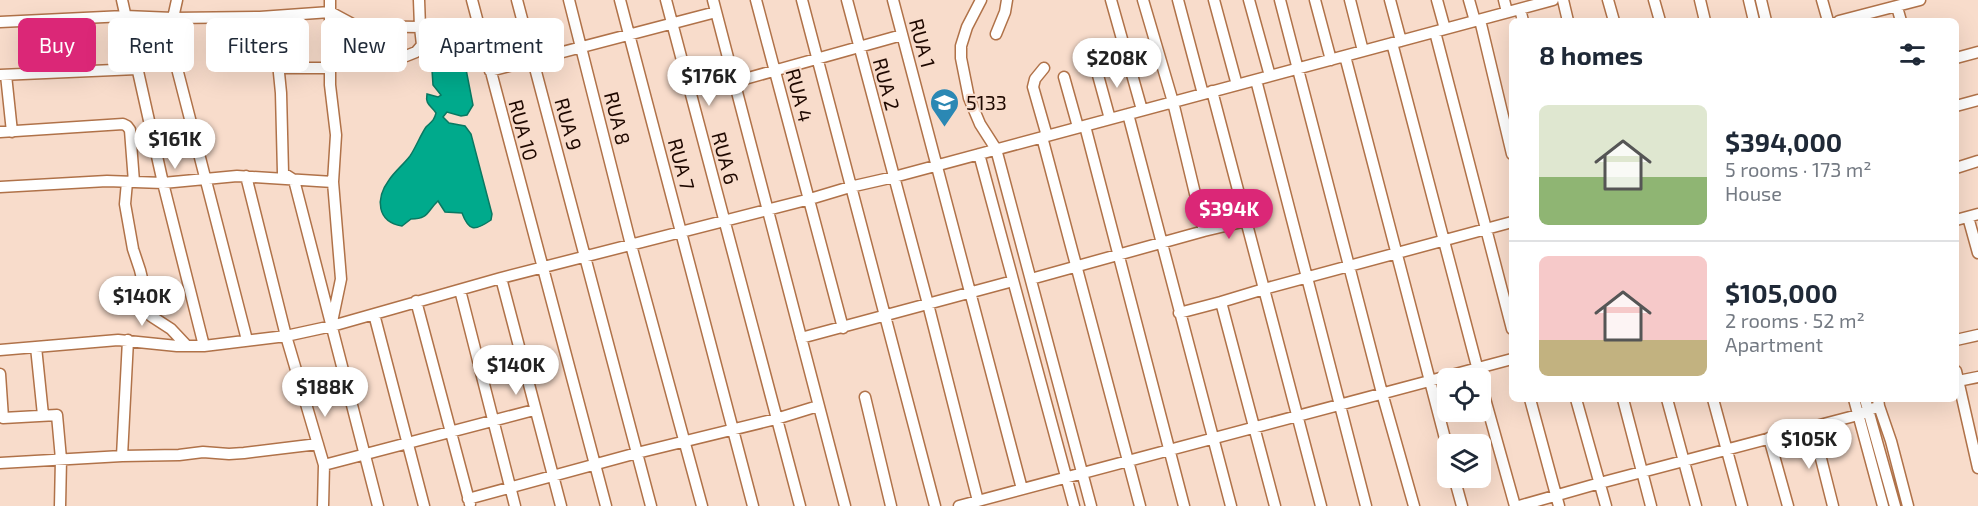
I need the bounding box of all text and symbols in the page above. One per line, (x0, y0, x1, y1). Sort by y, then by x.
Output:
street label: RUA 1 (905, 16, 941, 70)
chip: Buy (18, 18, 96, 72)
chip: Rent (108, 18, 194, 72)
chip: Filters (206, 18, 309, 72)
chip: New (321, 18, 407, 72)
chip: Apartment (419, 18, 564, 72)
pin: $208K (1075, 38, 1159, 89)
icon: filters (1896, 38, 1929, 71)
text: 8 homes (1539, 39, 1643, 70)
text: $208K (1087, 45, 1147, 69)
street label: RUA 2 (869, 55, 905, 113)
pin: $176K (667, 56, 751, 107)
text: $176K (681, 63, 737, 87)
street label: RUA 4 (781, 66, 819, 124)
school or university icon: 5133 (929, 86, 961, 128)
street label: RUA 8 (600, 89, 636, 147)
place label: 5133 (966, 90, 1007, 114)
street label: RUA 9 (550, 95, 588, 153)
street label: RUA 10 (504, 97, 544, 163)
pin: $161K (133, 119, 217, 170)
text: $161K (148, 126, 202, 150)
text: $394,000 (1725, 126, 1842, 157)
street label: RUA 6 (707, 129, 745, 187)
icon: home (1587, 129, 1659, 201)
street label: RUA 7 (664, 136, 700, 192)
text: 5 rooms · 173 m² (1725, 157, 1872, 181)
text: House (1725, 181, 1782, 205)
pin: $394K (1187, 189, 1271, 240)
text: $394K (1199, 196, 1259, 220)
pin: $140K (100, 276, 184, 327)
text: $105,000 (1725, 277, 1838, 308)
icon: home (1587, 280, 1659, 352)
text: $140K (113, 283, 171, 307)
text: 2 rooms · 52 m² (1725, 308, 1865, 332)
text: Apartment (1725, 332, 1823, 356)
pin: $140K (474, 345, 558, 396)
text: $140K (487, 352, 545, 376)
pin: $188K (283, 367, 367, 418)
map controls (1437, 368, 1491, 488)
button: locate (1437, 368, 1491, 422)
text: $188K (296, 374, 354, 398)
pin: $105K (1767, 419, 1851, 470)
text: $105K (1781, 426, 1837, 450)
button: layers (1437, 434, 1491, 488)

